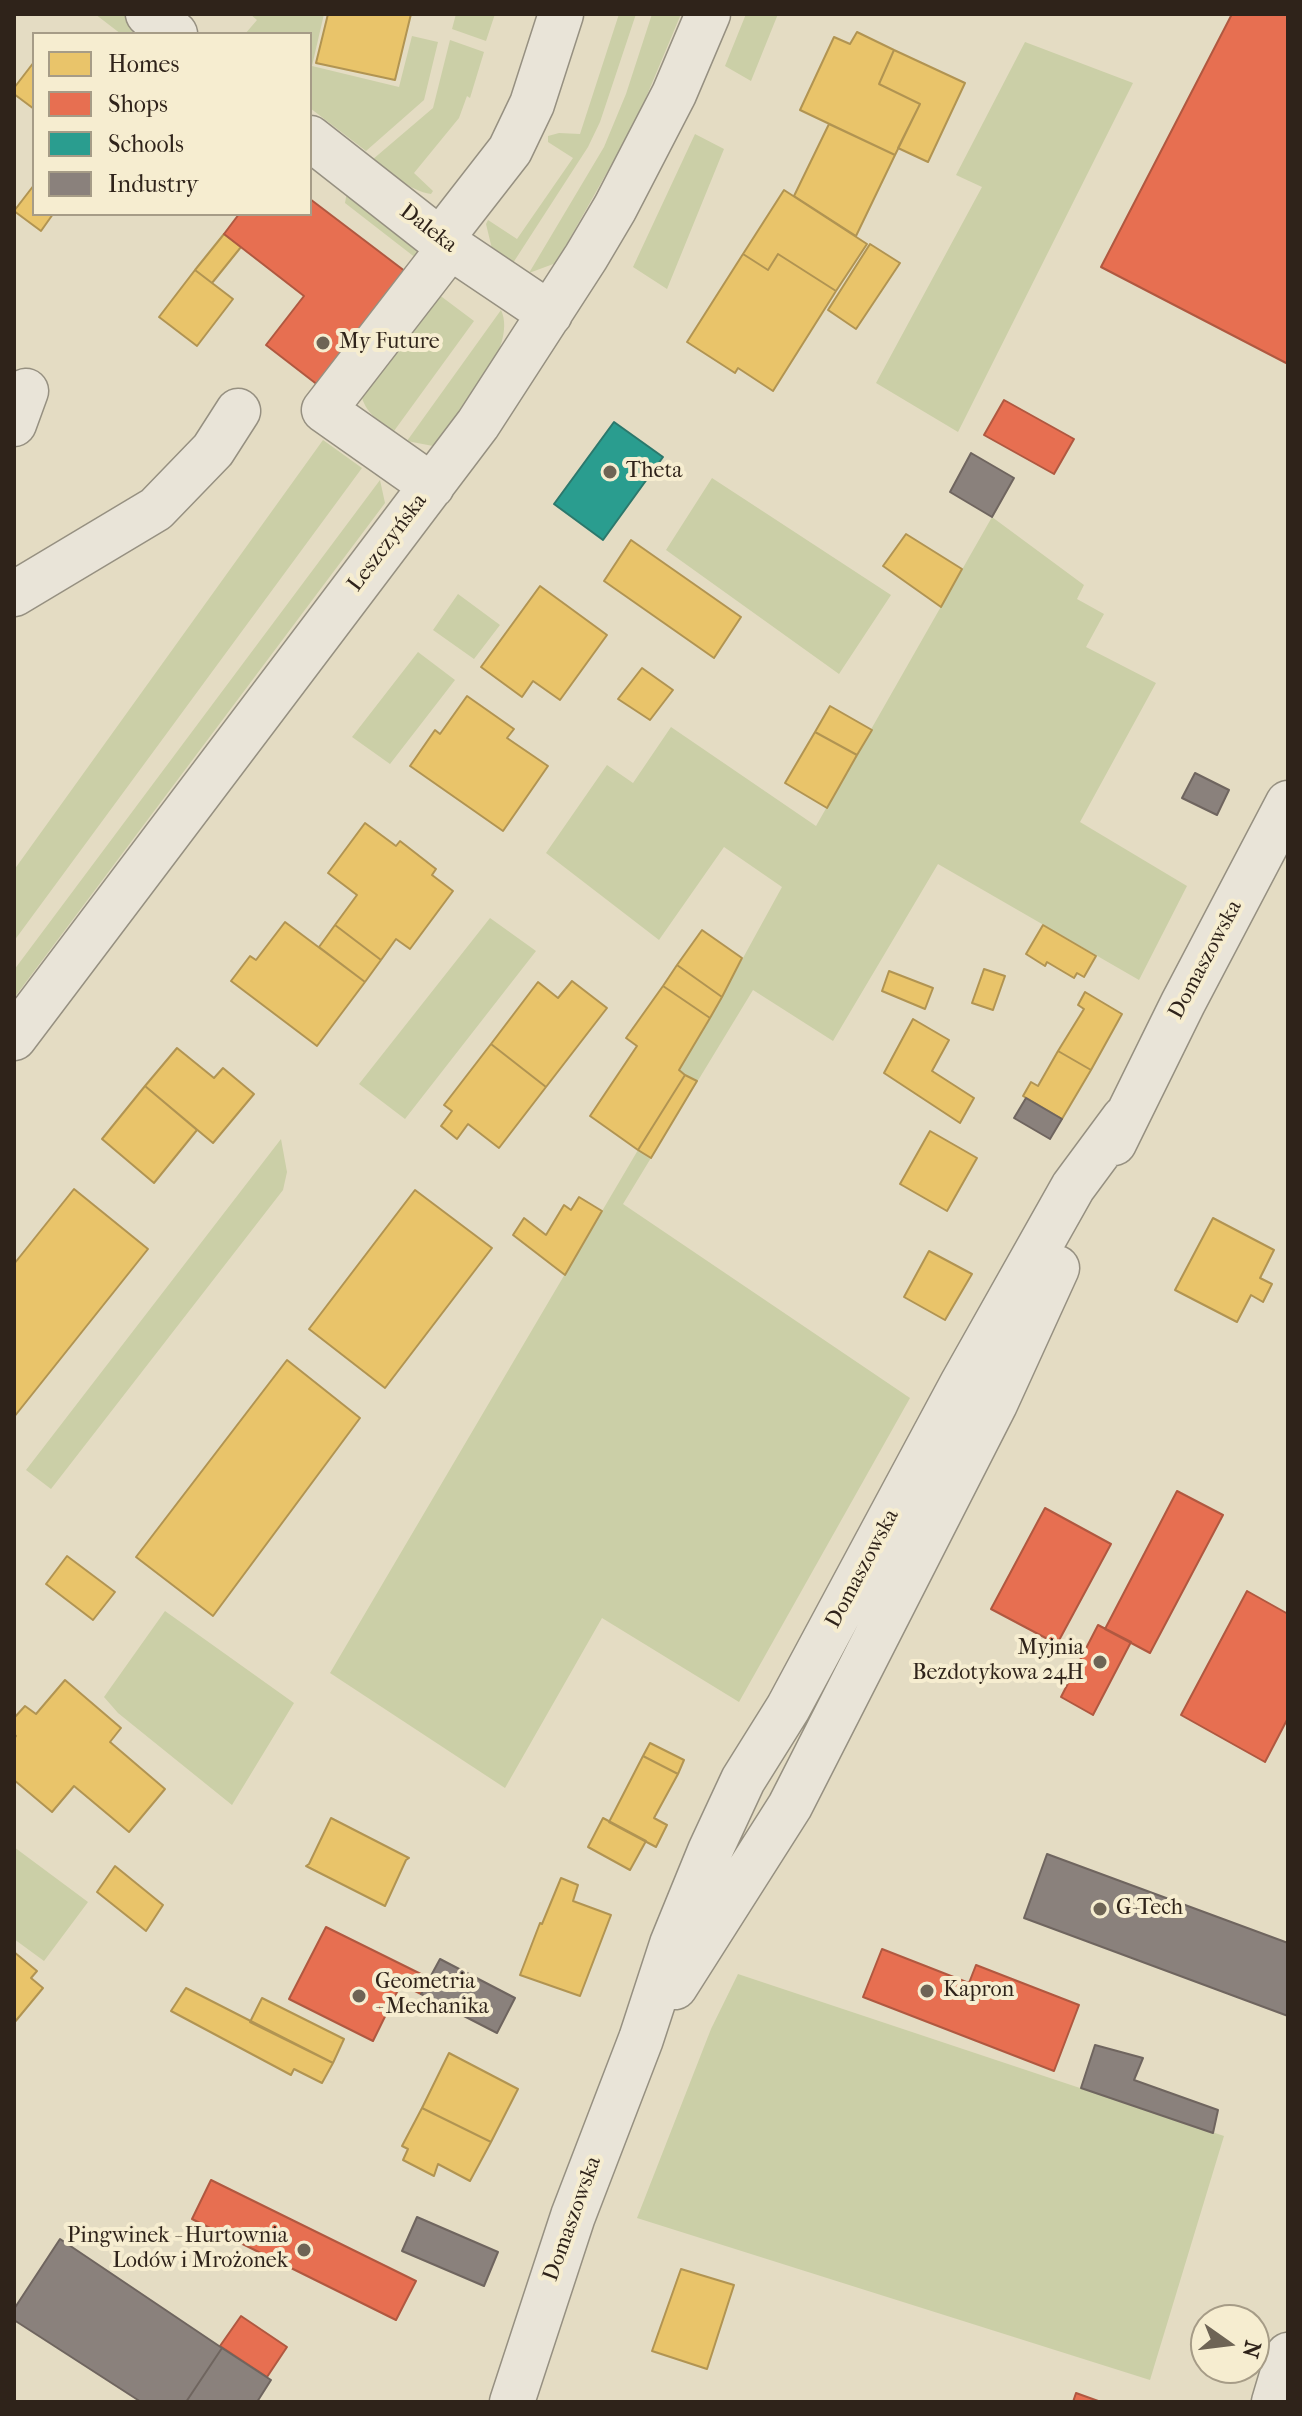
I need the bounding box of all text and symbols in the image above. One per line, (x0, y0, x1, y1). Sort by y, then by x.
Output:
legend (32, 32, 312, 216)
text: Homes (108, 50, 179, 78)
text: Shops (108, 90, 168, 118)
text: Schools (108, 130, 184, 158)
text: Industry (108, 170, 198, 198)
street label: Daleka (394, 199, 462, 259)
place label: My Future (339, 330, 440, 356)
marker: My Future (314, 334, 332, 352)
place label: Theta (626, 459, 682, 485)
marker: Theta (601, 463, 619, 481)
street label: Leszczyńska (343, 489, 433, 597)
street label: Domaszowska (1164, 896, 1248, 1024)
street label: Domaszowska (821, 1505, 905, 1633)
place label: Myjnia Bezdotykowa 24H (912, 1636, 1084, 1688)
marker: Myjnia Bezdotykowa 24H (1091, 1653, 1109, 1671)
place label: G-Tech (1116, 1896, 1183, 1922)
marker: G-Tech (1091, 1900, 1109, 1918)
place label: Geometria - Mechanika (375, 1970, 489, 2022)
place label: Kapron (943, 1978, 1014, 2004)
marker: Kapron (918, 1982, 936, 2000)
marker: Geometria - Mechanika (350, 1987, 368, 2005)
street label: Domaszowska (538, 2153, 608, 2285)
place label: Pingwinek - Hurtownia Lodów i Mrożonek (67, 2224, 288, 2276)
marker: Pingwinek - Hurtownia Lodów i Mrożonek (295, 2241, 313, 2259)
north arrow (1190, 2304, 1270, 2384)
text: N (1237, 2338, 1266, 2361)

